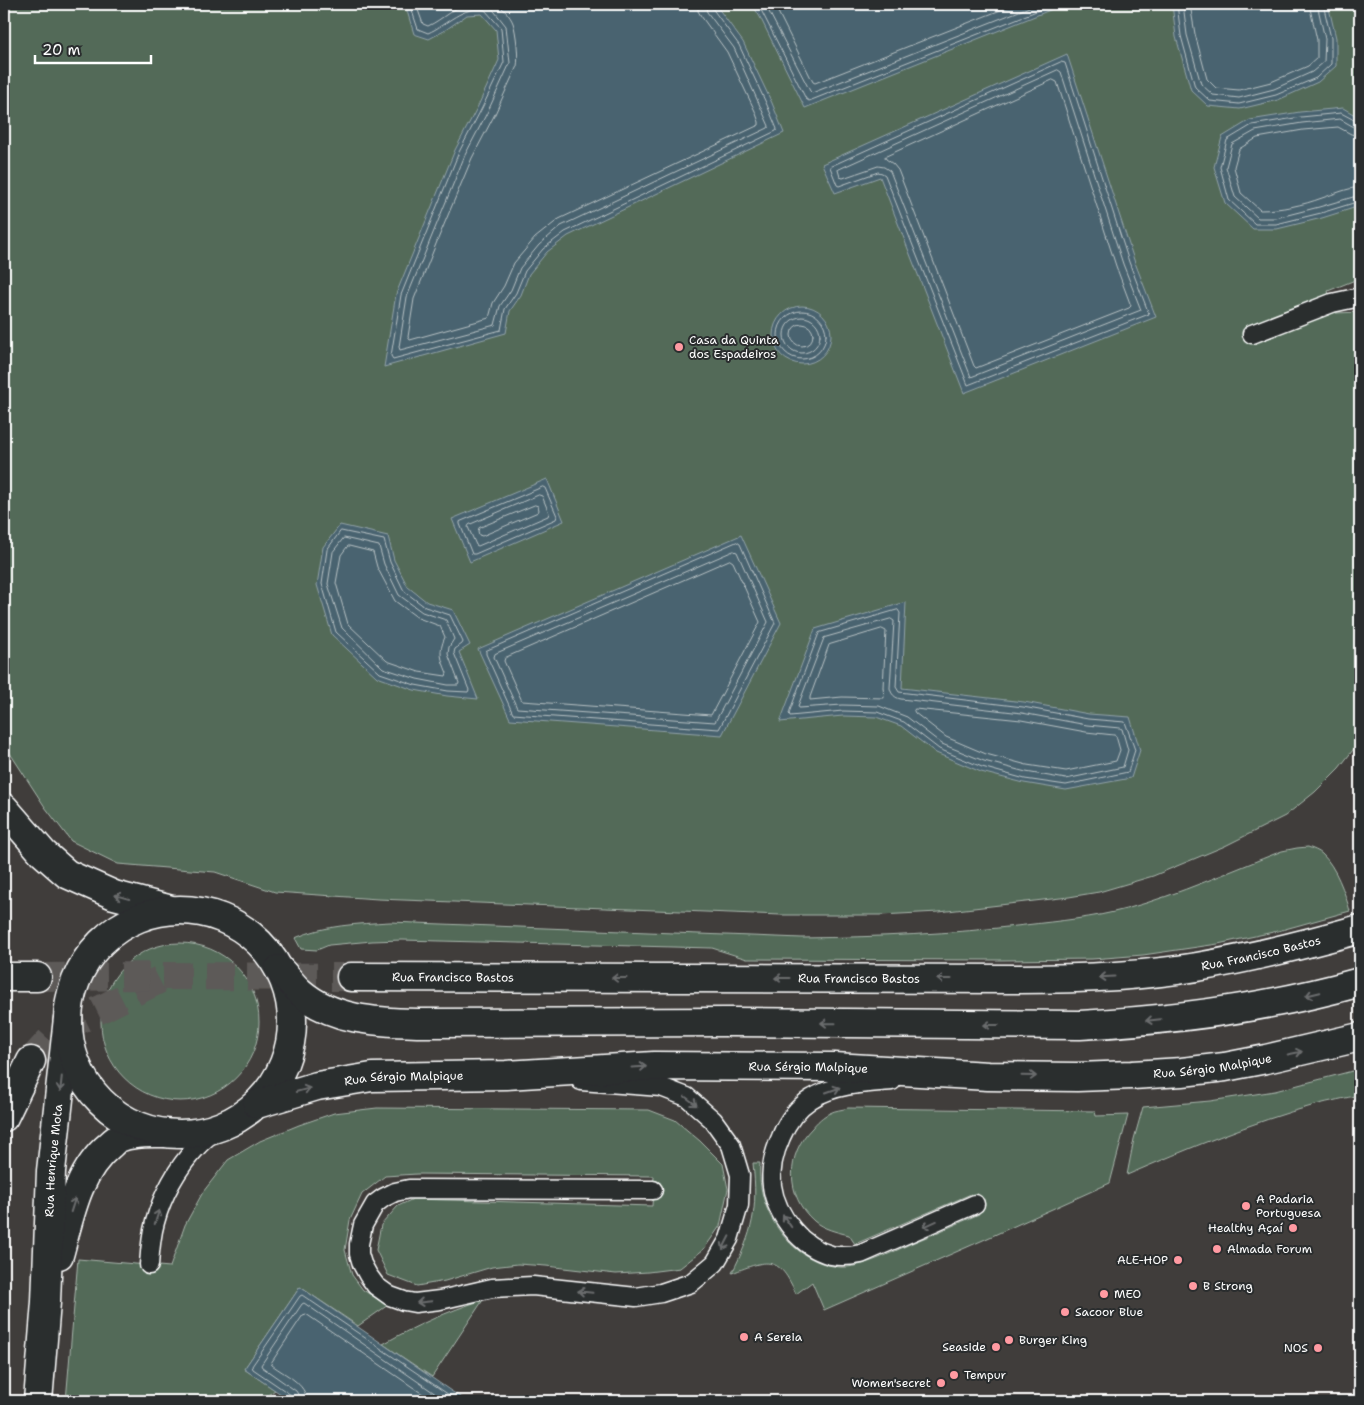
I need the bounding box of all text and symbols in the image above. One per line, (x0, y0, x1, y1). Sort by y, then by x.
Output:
scale bar (35, 32, 151, 64)
text: 20 m (42, 40, 81, 60)
place label: Casa da Quinta dos Espadeiros (689, 332, 779, 362)
marker: Casa da Quinta dos Espadeiros (673, 341, 685, 353)
one-way arrow (114, 892, 130, 901)
street label: Rua Francisco Bastos (1200, 932, 1323, 974)
street label: Rua Francisco Bastos (392, 969, 514, 985)
street label: Rua Francisco Bastos (798, 970, 920, 987)
one-way arrow (1099, 972, 1115, 981)
one-way arrow (611, 973, 628, 983)
one-way arrow (774, 973, 790, 983)
one-way arrow (936, 974, 952, 984)
one-way arrow (1305, 990, 1321, 999)
one-way arrow (1145, 1015, 1161, 1025)
one-way arrow (820, 1018, 836, 1028)
one-way arrow (983, 1020, 999, 1030)
one-way arrow (1286, 1048, 1302, 1057)
street label: Rua Sérgio Malpique (1153, 1050, 1274, 1082)
street label: Rua Sérgio Malpique (749, 1059, 869, 1077)
one-way arrow (631, 1062, 647, 1071)
street label: Rua Sérgio Malpique (343, 1068, 464, 1089)
one-way arrow (1021, 1071, 1037, 1080)
one-way arrow (56, 1076, 66, 1092)
one-way arrow (295, 1084, 311, 1094)
one-way arrow (824, 1085, 840, 1094)
one-way arrow (684, 1096, 698, 1106)
street label: Rua Henrique Mota (41, 1103, 66, 1217)
place label: A Padaria Portuguesa (1256, 1191, 1321, 1221)
one-way arrow (69, 1198, 78, 1213)
marker: A Padaria Portuguesa (1240, 1200, 1252, 1212)
one-way arrow (152, 1209, 162, 1225)
one-way arrow (782, 1215, 792, 1229)
one-way arrow (923, 1219, 938, 1229)
place label: Healthy Açaí (1208, 1220, 1284, 1236)
marker: Healthy Açaí (1287, 1222, 1299, 1234)
one-way arrow (721, 1236, 731, 1251)
place label: Almada Forum (1227, 1241, 1312, 1257)
marker: Almada Forum (1211, 1243, 1223, 1255)
place label: ALE-HOP (1117, 1252, 1168, 1268)
marker: ALE-HOP (1172, 1254, 1184, 1266)
place label: B Strong (1203, 1278, 1253, 1294)
marker: B Strong (1187, 1280, 1199, 1292)
place label: MEO (1114, 1286, 1141, 1302)
one-way arrow (577, 1287, 593, 1297)
marker: MEO (1098, 1288, 1110, 1300)
one-way arrow (416, 1297, 432, 1307)
place label: Sacoor Blue (1075, 1304, 1143, 1320)
marker: Sacoor Blue (1059, 1306, 1071, 1318)
place label: A Sereia (754, 1329, 803, 1345)
marker: A Sereia (738, 1331, 750, 1343)
place label: Burger King (1019, 1332, 1087, 1348)
marker: Burger King (1003, 1334, 1015, 1346)
place label: Seaside (942, 1339, 986, 1355)
place label: NOS (1284, 1340, 1308, 1356)
marker: Seaside (990, 1341, 1002, 1353)
marker: NOS (1312, 1342, 1324, 1354)
place label: Tempur (964, 1367, 1007, 1383)
marker: Tempur (948, 1369, 960, 1381)
place label: Women'secret (852, 1375, 931, 1391)
marker: Women'secret (935, 1377, 947, 1389)

